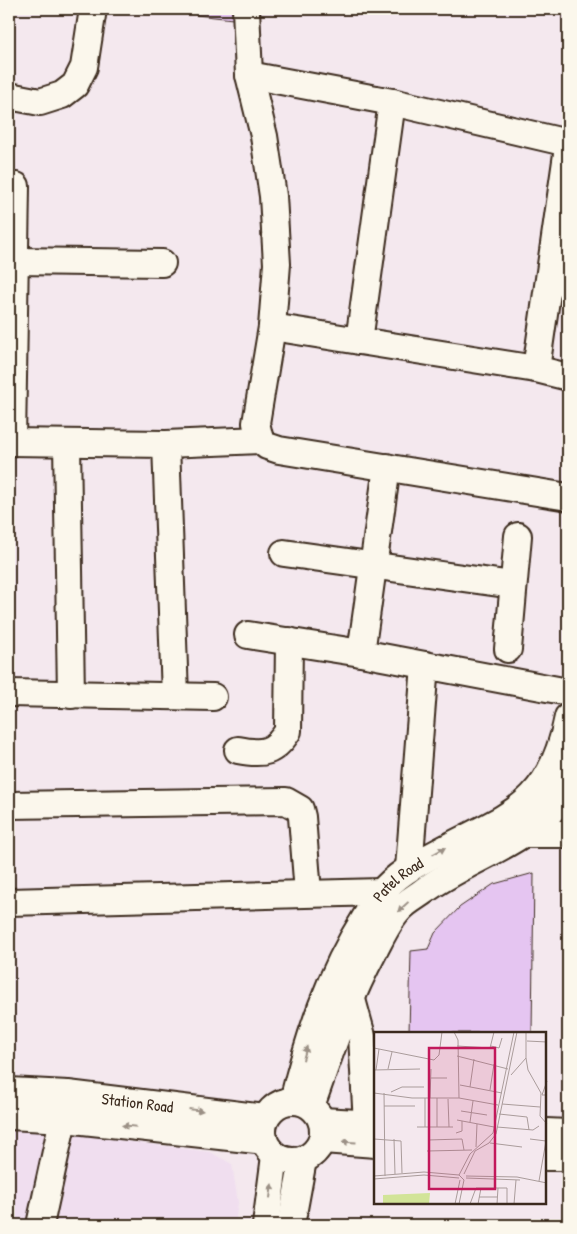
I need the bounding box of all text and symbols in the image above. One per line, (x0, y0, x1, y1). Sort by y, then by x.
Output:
one-way arrow (432, 847, 446, 856)
street label: Patel Road (367, 852, 427, 906)
one-way arrow (397, 901, 409, 913)
inset map (374, 1032, 547, 1204)
one-way arrow (302, 1046, 310, 1061)
street label: Station Road (100, 1087, 174, 1118)
one-way arrow (189, 1106, 205, 1114)
one-way arrow (120, 1122, 136, 1130)
one-way arrow (341, 1138, 357, 1146)
one-way arrow (267, 1182, 275, 1198)

